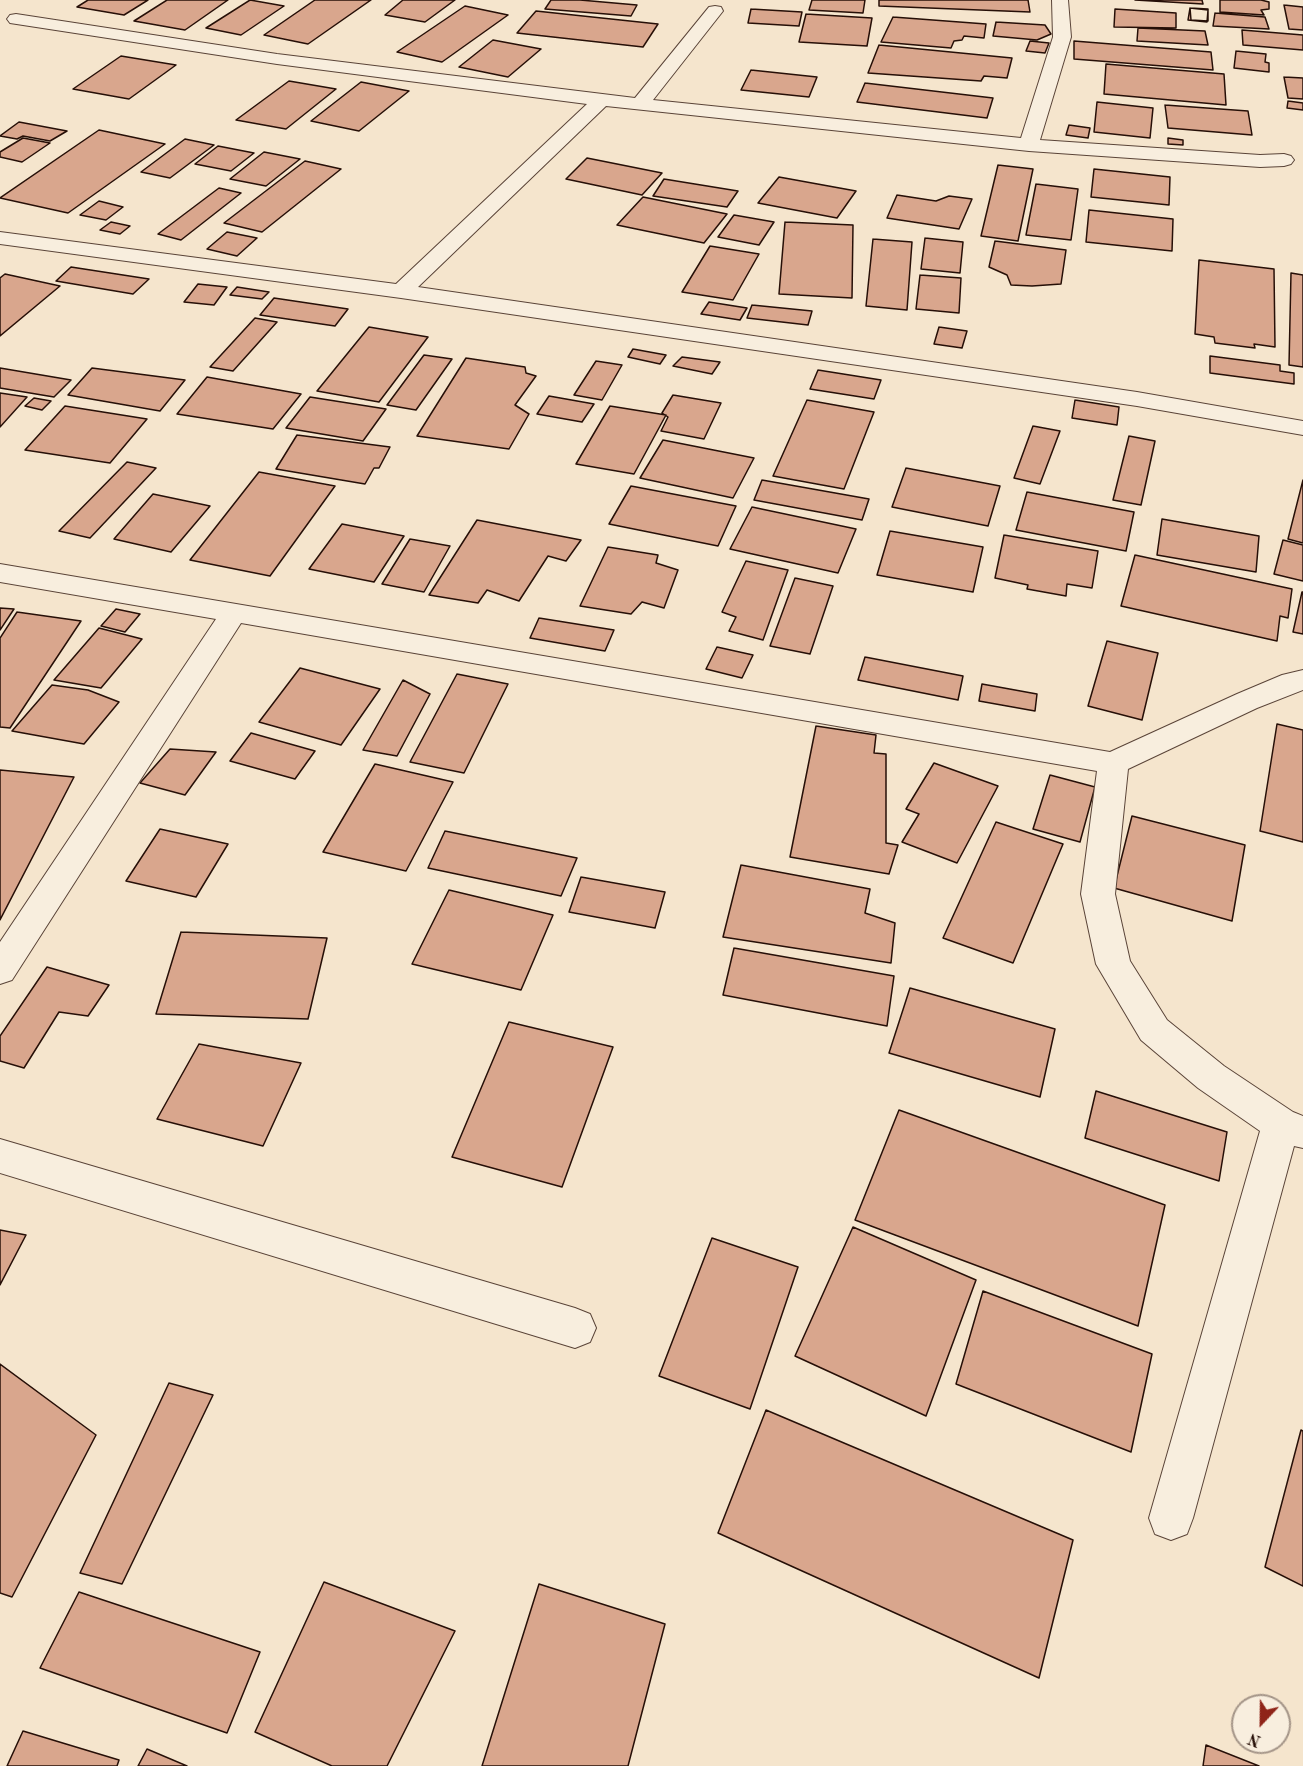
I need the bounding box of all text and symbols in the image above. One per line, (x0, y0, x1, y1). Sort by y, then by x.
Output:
north arrow (1231, 1694, 1291, 1754)
text: N (1246, 1729, 1264, 1749)

